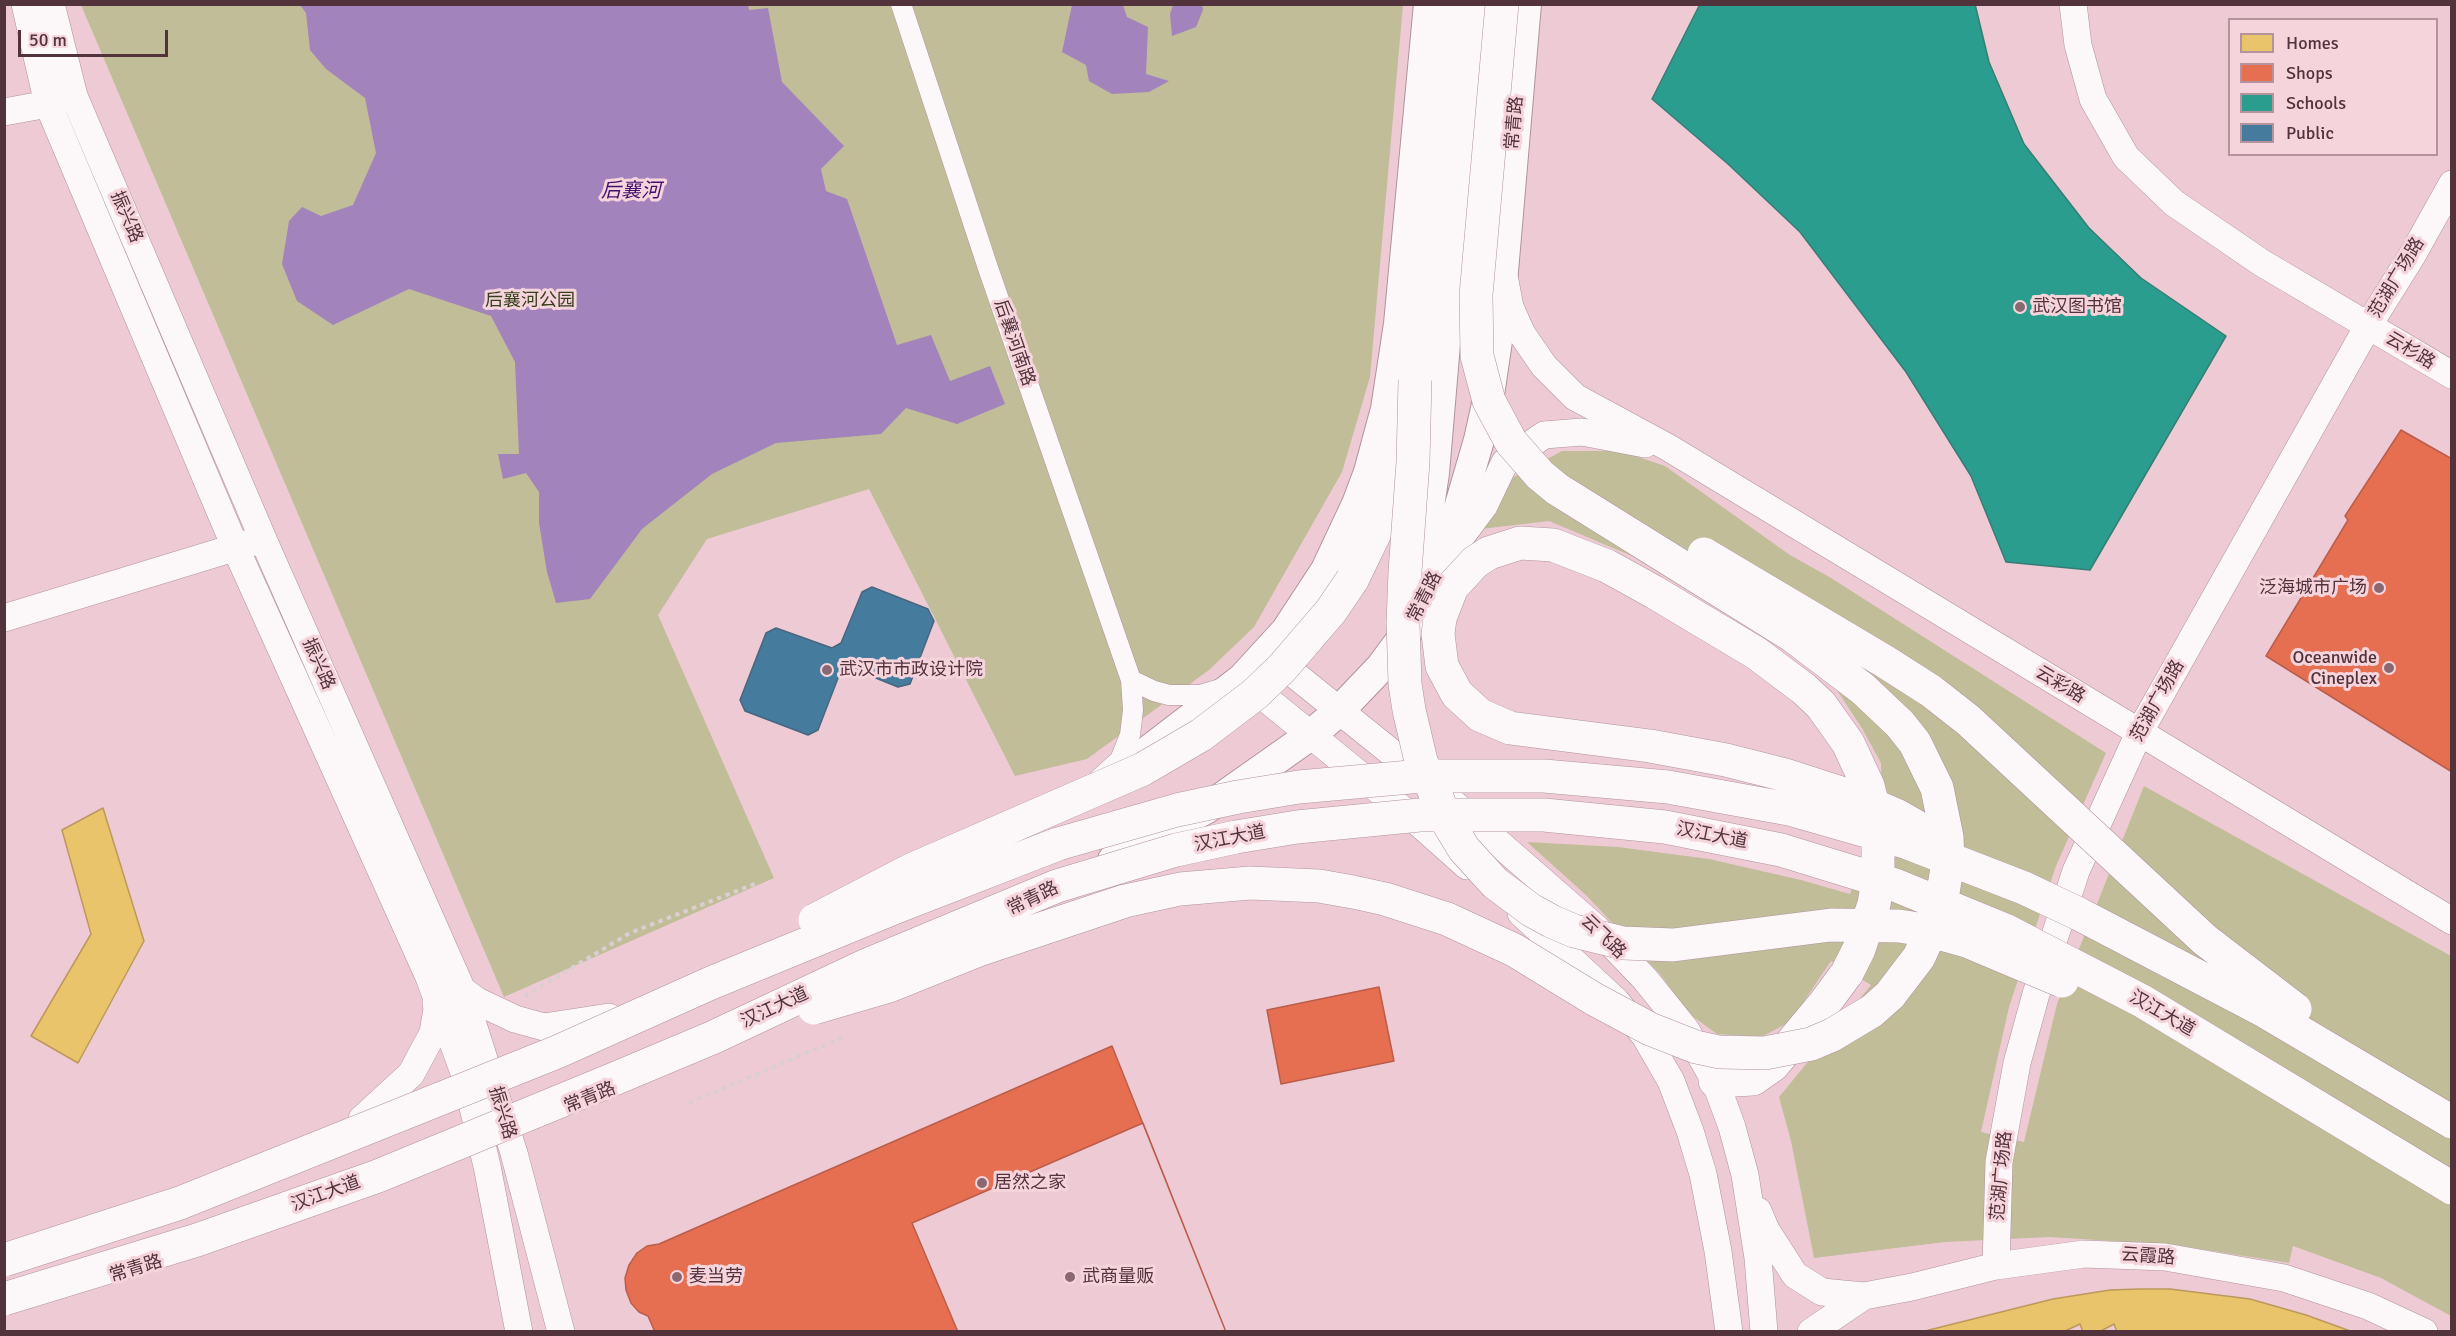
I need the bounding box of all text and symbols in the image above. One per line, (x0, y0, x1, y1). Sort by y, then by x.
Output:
scale bar (21, 18, 171, 56)
legend (2228, 18, 2438, 156)
text: 50 m (29, 29, 67, 51)
text: Homes (2286, 32, 2339, 54)
text: Shops (2286, 62, 2333, 84)
text: Schools (2286, 92, 2346, 114)
street label: 常青路 (1502, 95, 1528, 151)
text: Public (2286, 122, 2334, 144)
water label: 后襄河 (601, 180, 661, 204)
street label: 振兴路 (106, 188, 146, 246)
street label: 范湖广场路 (2365, 234, 2429, 322)
park label: 后襄河公园 (485, 290, 575, 312)
place label: 武汉图书馆 (2032, 296, 2122, 318)
street label: 后襄河南路 (989, 297, 1039, 389)
marker: 武汉图书馆 (2013, 300, 2027, 314)
street label: 云杉路 (2381, 328, 2439, 374)
street label: 常青路 (1403, 568, 1447, 626)
place label: 泛海城市广场 (2259, 577, 2367, 599)
marker: 泛海城市广场 (2372, 581, 2386, 595)
street label: 振兴路 (297, 635, 339, 693)
place label: Oceanwide Cineplex (2292, 647, 2377, 690)
street label: 范湖广场路 (2127, 656, 2189, 746)
place label: 武汉市市政设计院 (839, 659, 983, 681)
marker: Oceanwide Cineplex (2382, 661, 2396, 675)
street label: 云彩路 (2031, 662, 2089, 708)
marker: 武汉市市政设计院 (820, 663, 834, 677)
street label: 汉江大道 (1675, 819, 1749, 853)
street label: 汉江大道 (1193, 822, 1267, 856)
street label: 常青路 (1004, 877, 1062, 921)
street label: 云飞路 (1576, 910, 1630, 964)
street label: 汉江大道 (738, 983, 812, 1033)
street label: 汉江大道 (2125, 987, 2199, 1041)
street label: 常青路 (561, 1078, 619, 1118)
street label: 振兴路 (484, 1084, 520, 1142)
street label: 范湖广场路 (1987, 1130, 2017, 1222)
street label: 汉江大道 (288, 1172, 364, 1216)
place label: 居然之家 (994, 1172, 1066, 1194)
marker: 居然之家 (975, 1176, 989, 1190)
street label: 云霞路 (2120, 1244, 2176, 1270)
street label: 常青路 (107, 1251, 165, 1287)
place label: 麦当劳 (689, 1266, 743, 1288)
place label: 武商量贩 (1082, 1266, 1154, 1288)
marker: 麦当劳 (670, 1270, 684, 1284)
marker: 武商量贩 (1063, 1270, 1077, 1284)

